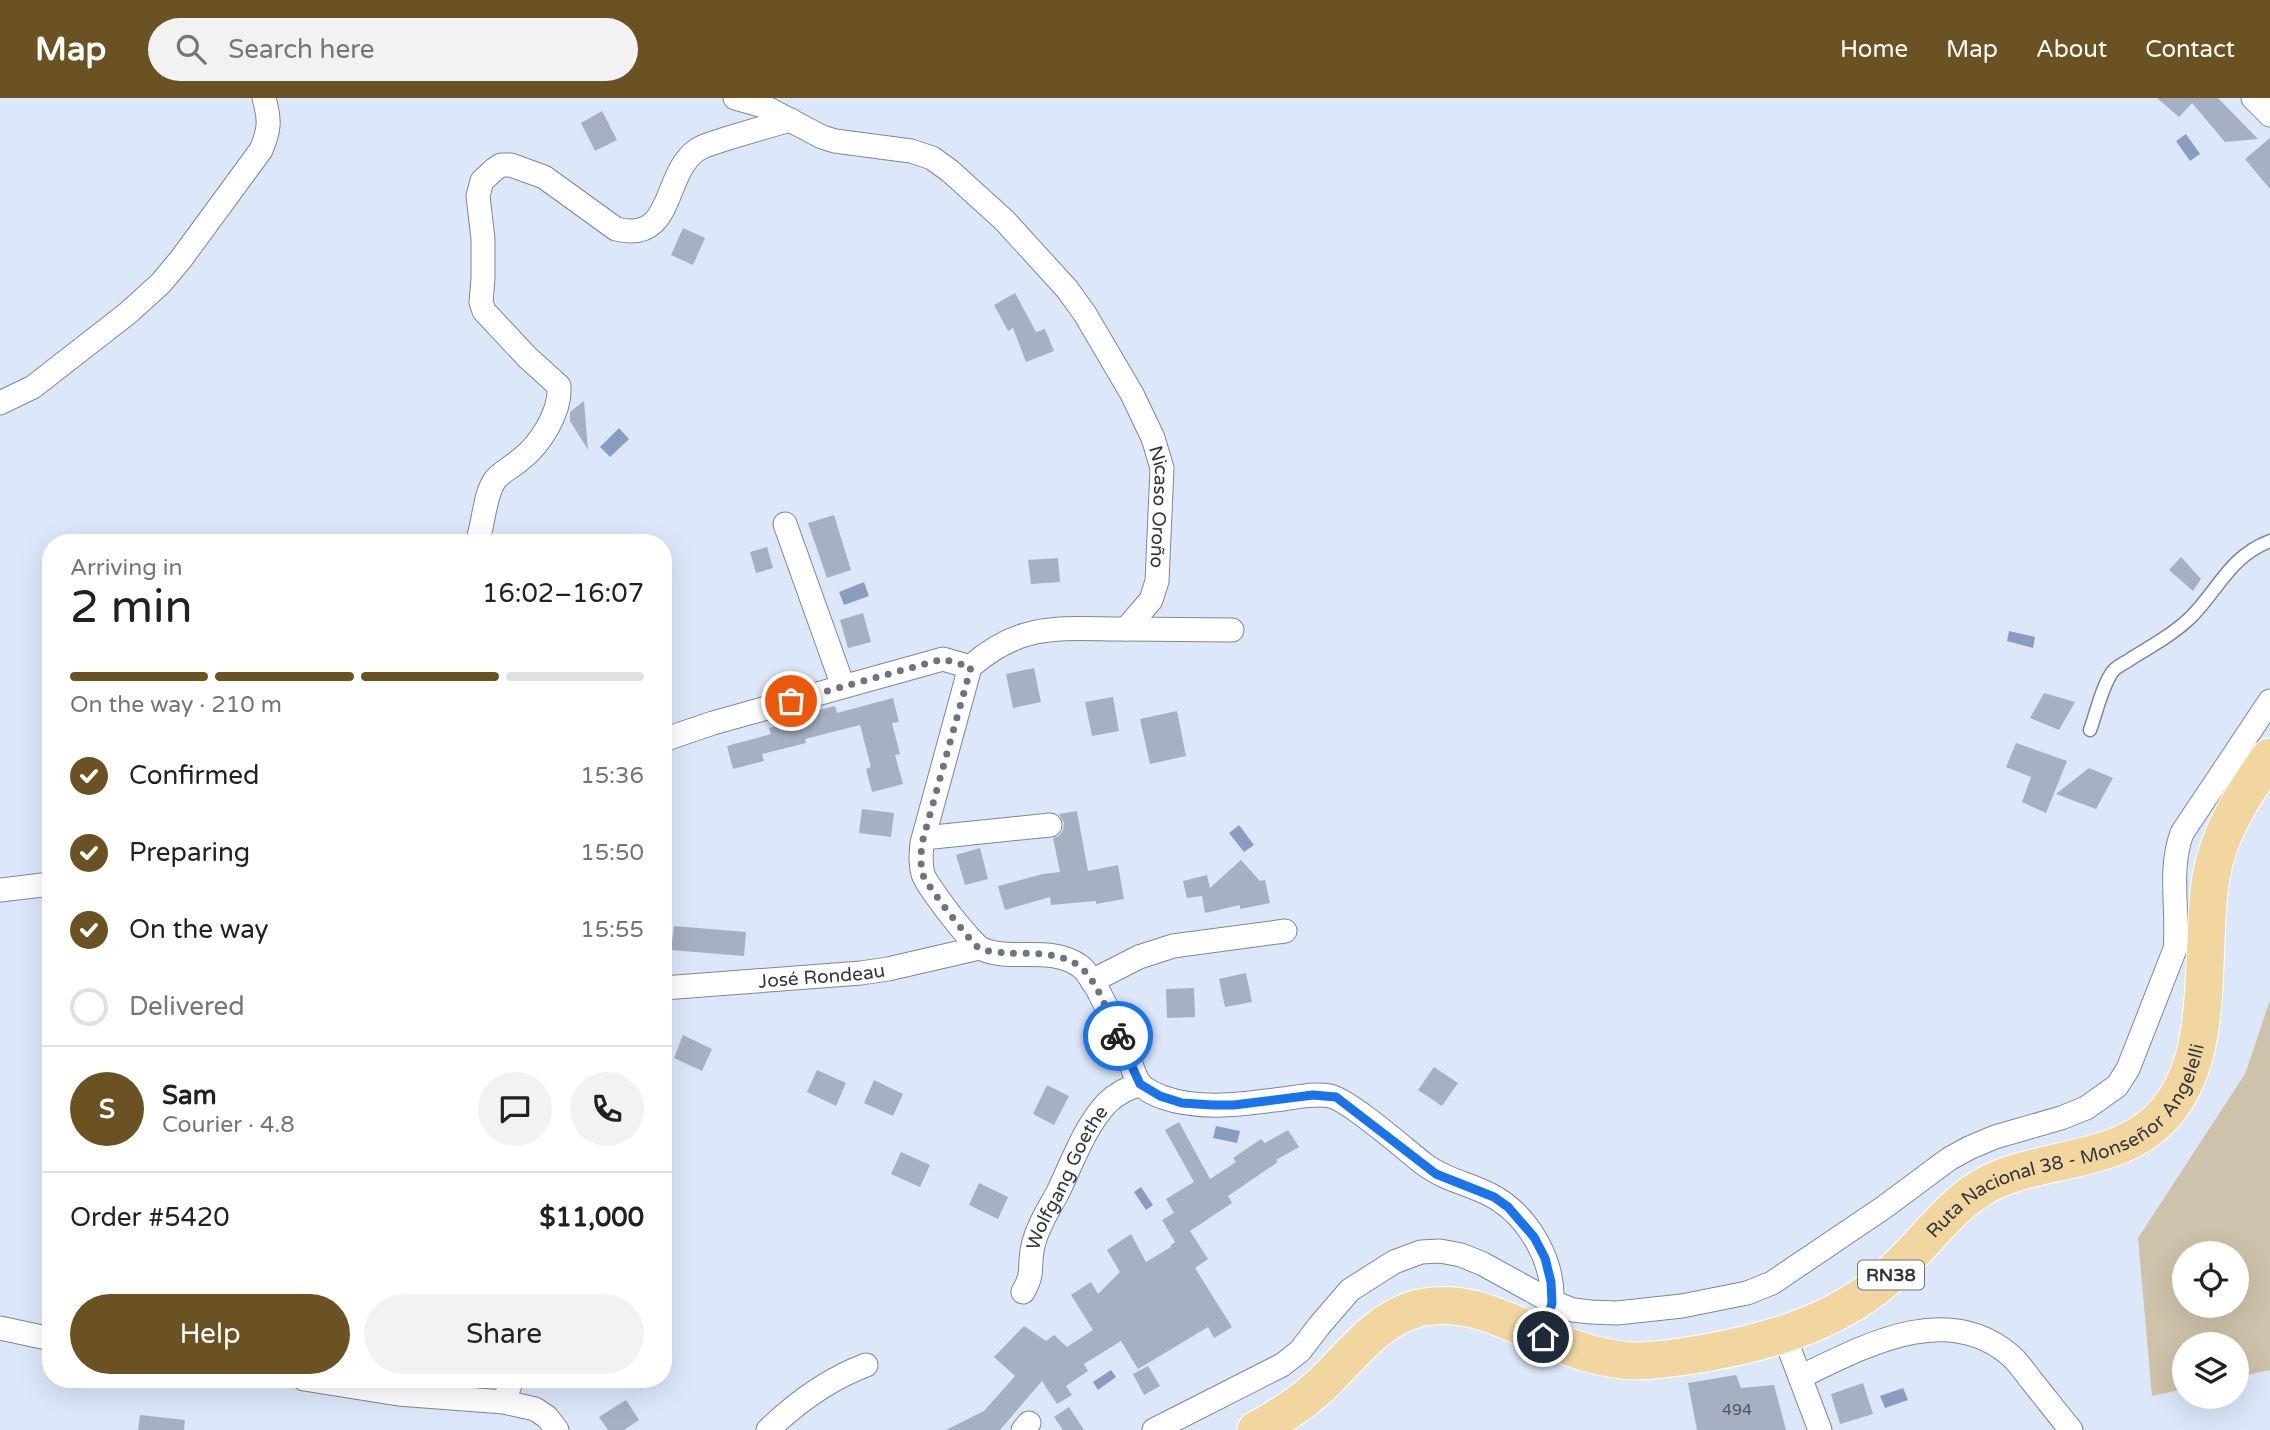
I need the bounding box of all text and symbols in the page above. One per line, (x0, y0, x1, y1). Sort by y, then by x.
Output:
search box (148, 18, 638, 81)
text: Map (35, 30, 106, 69)
icon: search (172, 30, 210, 68)
text: Search here (228, 34, 374, 65)
text: Home (1840, 35, 1908, 64)
text: Map (1946, 35, 1998, 64)
text: About (2036, 35, 2107, 64)
text: Contact (2145, 35, 2235, 64)
street label: Nicaso Oroño (1144, 443, 1172, 569)
text: Arriving in (70, 554, 183, 582)
text: 16:02–16:07 (482, 578, 644, 609)
text: 2 min (70, 580, 193, 635)
pin (761, 671, 821, 731)
icon: bag (772, 682, 810, 720)
text: On the way · 210 m (70, 691, 282, 719)
icon: check (70, 757, 108, 795)
text: Confirmed (129, 760, 259, 791)
text: 15:36 (580, 762, 644, 790)
icon: check (70, 834, 108, 872)
text: Preparing (129, 837, 250, 868)
text: 15:50 (580, 839, 644, 867)
icon: check (70, 911, 108, 949)
text: On the way (129, 914, 269, 945)
text: 15:55 (580, 916, 644, 944)
street label: José Rondeau (758, 960, 886, 993)
text: Delivered (129, 991, 245, 1022)
courier (1083, 1001, 1153, 1071)
icon: bike (1099, 1017, 1137, 1055)
street label: Ruta Nacional 38 - Monseñor Angelelli (1922, 1042, 2209, 1242)
button: chat (478, 1072, 552, 1146)
button: phone (570, 1072, 644, 1146)
text: Sam (162, 1080, 217, 1111)
text: S (99, 1094, 115, 1125)
street label: Wolfgang Goethe (1022, 1101, 1112, 1252)
text: Courier · 4.8 (162, 1111, 295, 1139)
text: Order #5420 (70, 1202, 230, 1233)
text: $11,000 (540, 1202, 644, 1233)
map controls (2172, 1241, 2249, 1409)
button: locate (2172, 1241, 2249, 1318)
road number: RN38 (1858, 1260, 1924, 1290)
button: Help (70, 1294, 350, 1374)
button: Share (364, 1294, 644, 1374)
pin (1513, 1307, 1573, 1367)
icon: home (1524, 1318, 1562, 1356)
button: layers (2172, 1332, 2249, 1409)
house number: 494 (1722, 1400, 1752, 1420)

